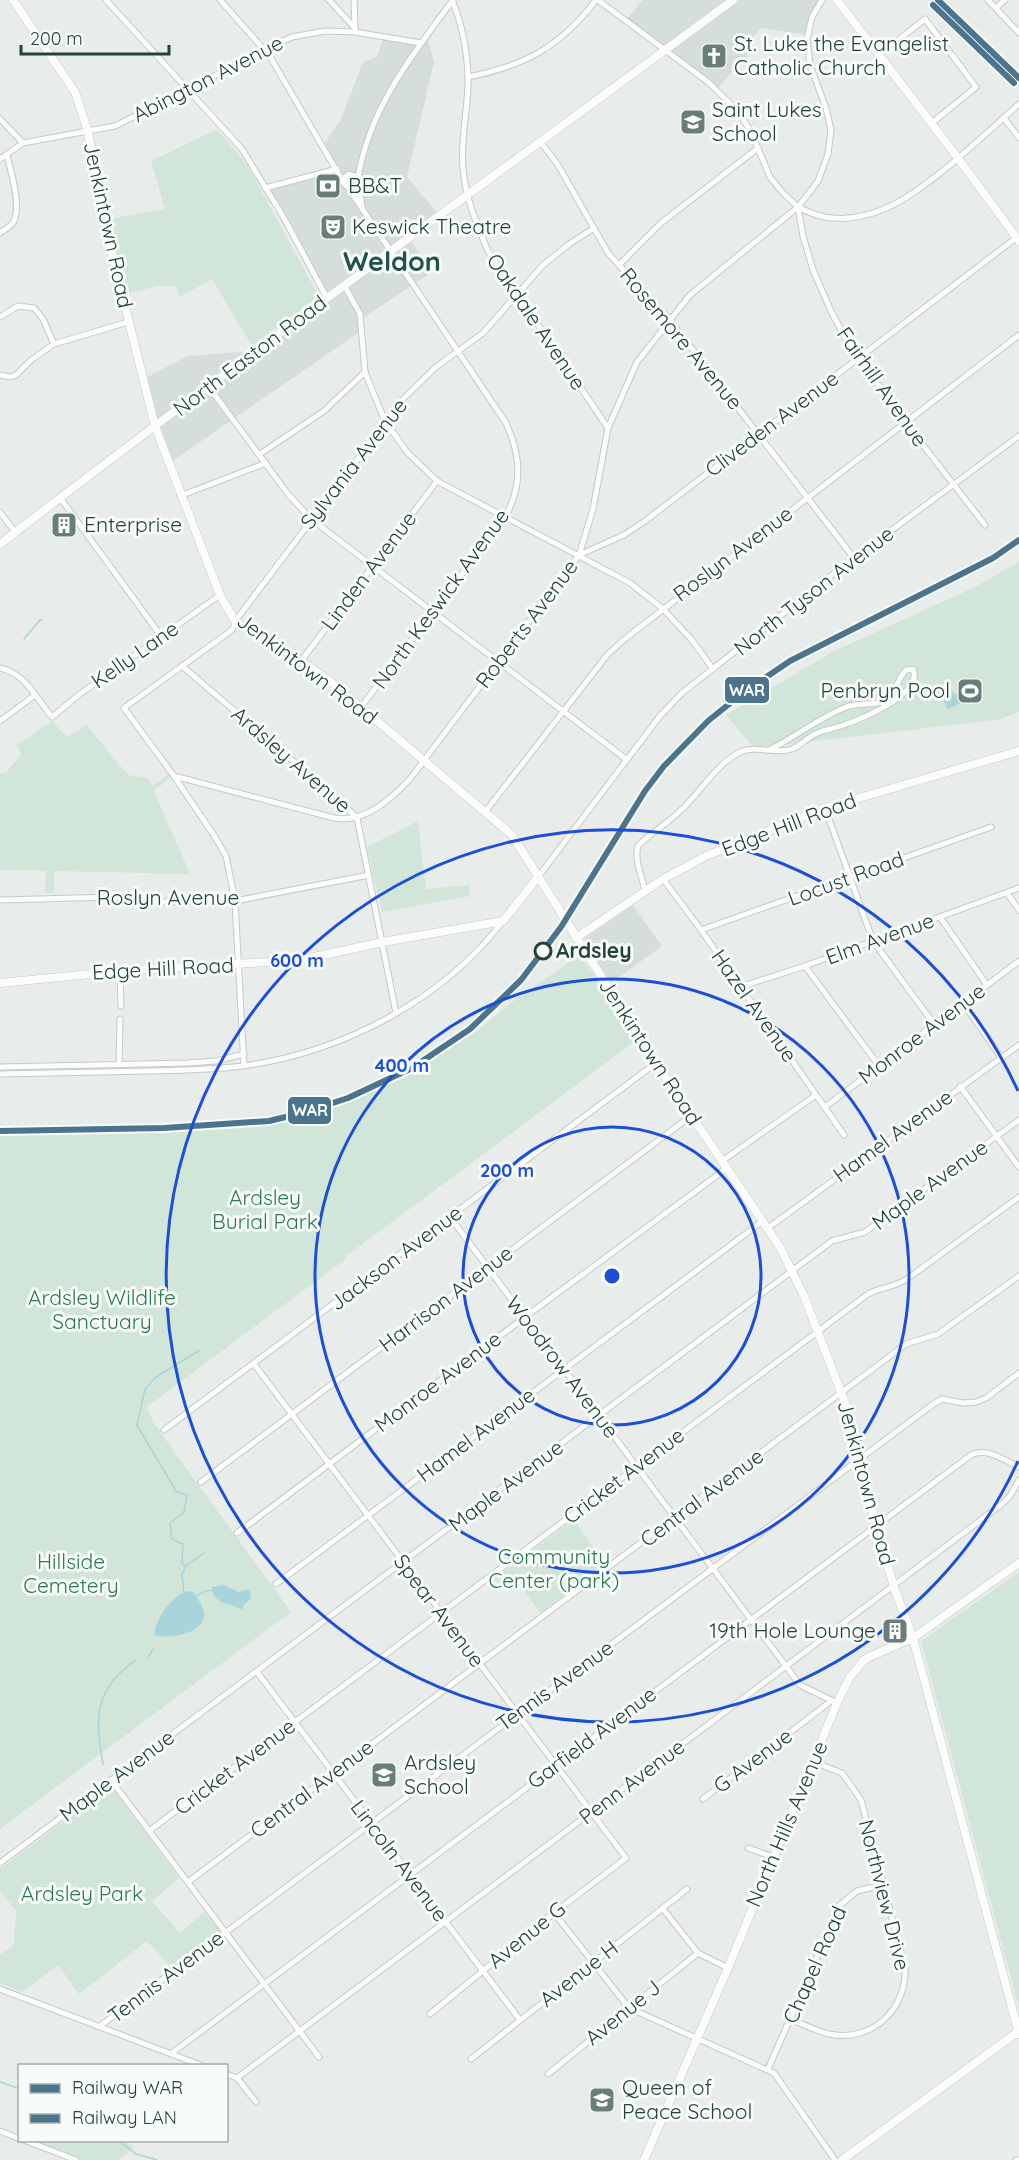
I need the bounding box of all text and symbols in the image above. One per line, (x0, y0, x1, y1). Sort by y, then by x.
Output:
scale bar (21, 18, 170, 56)
text: 200 m (30, 27, 83, 50)
street label: Abington Avenue (128, 29, 287, 127)
place label: St. Luke the Evangelist Catholic Church (734, 30, 949, 80)
church icon: St. Luke the Evangelist Catholic Church (699, 41, 729, 71)
place label: Saint Lukes School (712, 96, 822, 146)
school or university icon: Saint Lukes School (678, 107, 708, 137)
street label: Jenkintown Road (79, 139, 139, 310)
bank icon: BB&T (313, 171, 343, 201)
place label: BB&T (348, 172, 402, 198)
theatre icon: Keswick Theatre (318, 212, 348, 242)
place label: Keswick Theatre (352, 213, 511, 239)
district label: Weldon (343, 244, 441, 278)
street label: Oakdale Avenue (482, 248, 592, 395)
street label: Rosemore Avenue (615, 262, 749, 415)
street label: North Easton Road (168, 289, 331, 421)
street label: Fairhill Avenue (832, 321, 934, 451)
street label: Cliveden Avenue (700, 365, 843, 482)
street label: Sylvania Avenue (294, 393, 412, 534)
street label: Roslyn Avenue (668, 500, 797, 607)
street label: North Keswick Avenue (366, 503, 514, 694)
street label: Linden Avenue (315, 506, 421, 635)
building icon: Enterprise (49, 510, 79, 540)
place label: Enterprise (84, 511, 182, 537)
street label: North Tyson Avenue (728, 520, 898, 661)
street label: Roberts Avenue (469, 554, 583, 693)
street label: Jenkintown Road (232, 607, 383, 730)
street label: Kelly Lane (86, 615, 183, 694)
line badge: WAR (724, 676, 770, 704)
sports icon: Penbryn Pool (955, 676, 985, 706)
place label: Penbryn Pool (821, 677, 950, 703)
text: WAR (729, 680, 765, 700)
street label: Ardsley Avenue (227, 700, 357, 818)
street label: Edge Hill Road (718, 786, 860, 862)
street label: Locust Road (784, 845, 907, 911)
street label: Roslyn Avenue (97, 884, 239, 910)
street label: Elm Avenue (822, 906, 937, 970)
place label: Ardsley (556, 937, 631, 963)
marker: Ardsley (534, 942, 552, 960)
street label: Hazel Avenue (706, 944, 803, 1067)
text: 600 m (270, 949, 324, 972)
street label: Edge Hill Road (91, 951, 235, 985)
street label: Jenkintown Road (594, 973, 708, 1130)
street label: Monroe Avenue (853, 977, 990, 1089)
text: 400 m (375, 1054, 429, 1077)
street label: Hamel Avenue (828, 1083, 957, 1187)
line badge: WAR (287, 1096, 332, 1125)
text: WAR (292, 1100, 328, 1120)
street label: Maple Avenue (866, 1133, 992, 1235)
text: 200 m (480, 1159, 534, 1182)
park label: Ardsley Burial Park (212, 1184, 318, 1234)
street label: Jackson Avenue (324, 1199, 467, 1315)
street label: Harrison Avenue (373, 1239, 517, 1357)
centre of rings (602, 1266, 622, 1286)
park label: Ardsley Wildlife Sanctuary (28, 1284, 176, 1334)
street label: Woodrow Avenue (501, 1290, 625, 1443)
street label: Monroe Avenue (369, 1325, 506, 1437)
street label: Hamel Avenue (411, 1381, 540, 1487)
street label: Jenkintown Road (832, 1398, 901, 1568)
street label: Cricket Avenue (558, 1421, 689, 1529)
street label: Maple Avenue (443, 1434, 568, 1537)
street label: Central Avenue (635, 1442, 768, 1552)
park label: Community Center (park) (489, 1543, 619, 1593)
park label: Hillside Cemetery (23, 1548, 119, 1598)
street label: Spear Avenue (389, 1549, 491, 1672)
building icon: 19th Hole Lounge (880, 1616, 910, 1646)
place label: 19th Hole Lounge (709, 1617, 876, 1643)
street label: Tennis Avenue (491, 1634, 618, 1736)
street label: Garfield Avenue (522, 1680, 661, 1794)
street label: Cricket Avenue (169, 1712, 300, 1820)
street label: G Avenue (708, 1722, 797, 1798)
street label: Maple Avenue (54, 1724, 179, 1827)
street label: Central Avenue (245, 1733, 378, 1843)
street label: Penn Avenue (573, 1733, 690, 1829)
street label: North Hills Avenue (739, 1737, 833, 1910)
place label: Ardsley School (404, 1749, 476, 1799)
school or university icon: Ardsley School (369, 1760, 399, 1790)
street label: Lincoln Avenue (346, 1794, 454, 1926)
street label: Northview Drive (854, 1817, 916, 1973)
park label: Ardsley Park (21, 1880, 143, 1906)
street label: Avenue G (482, 1895, 570, 1973)
street label: Chapel Road (777, 1902, 852, 2027)
street label: Tennis Avenue (102, 1924, 228, 2028)
street label: Avenue H (534, 1934, 623, 2012)
street label: Avenue J (579, 1974, 665, 2051)
legend (18, 2064, 228, 2142)
place label: Queen of Peace School (622, 2074, 752, 2124)
text: Railway WAR (72, 2076, 183, 2099)
school or university icon: Queen of Peace School (587, 2085, 617, 2115)
text: Railway LAN (72, 2106, 177, 2129)

